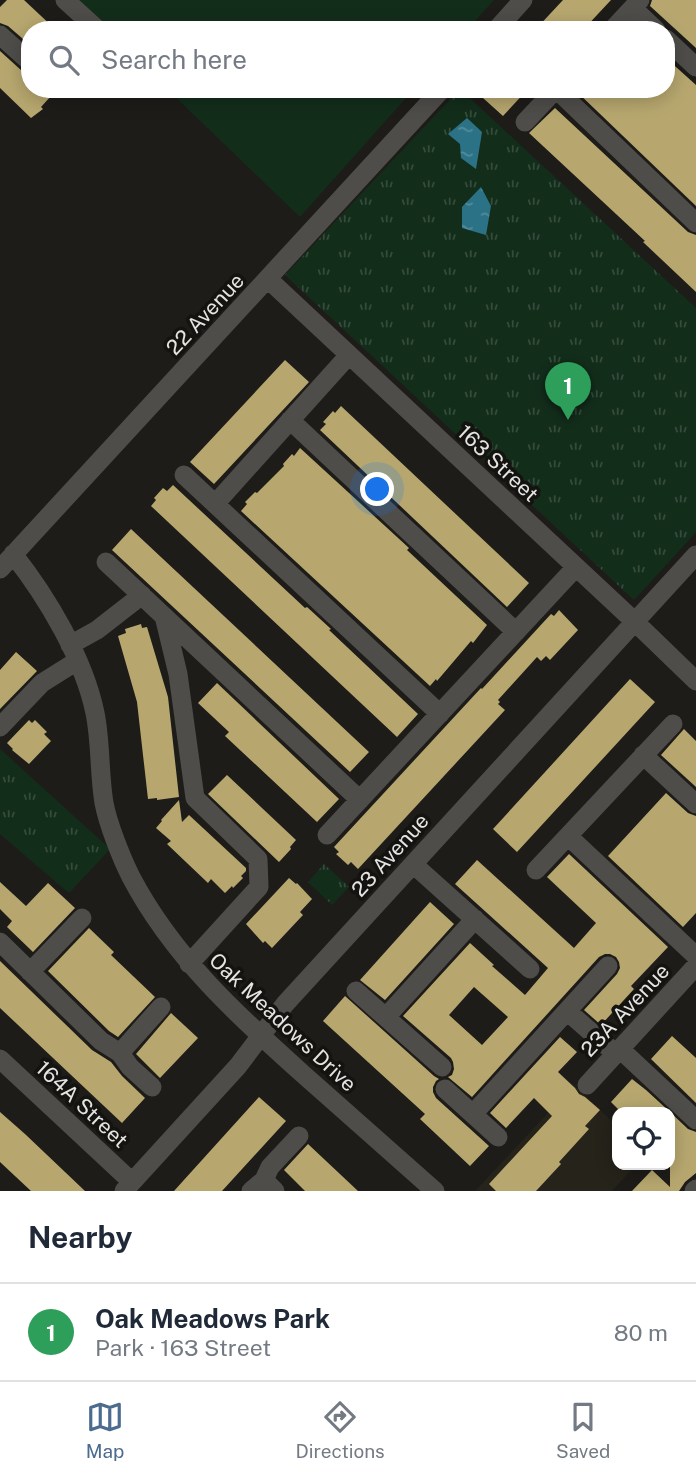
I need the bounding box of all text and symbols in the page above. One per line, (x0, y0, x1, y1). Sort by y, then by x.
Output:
search box (21, 21, 675, 98)
icon: search (45, 41, 83, 79)
text: Search here (101, 44, 247, 75)
street label: 22 Avenue (161, 268, 249, 360)
pin: 1 (545, 362, 591, 420)
street label: 163 Street (452, 419, 544, 507)
your location (360, 472, 394, 506)
street label: 23 Avenue (346, 808, 434, 902)
street label: Oak Meadows Drive (204, 947, 362, 1097)
street label: 23A Avenue (576, 958, 674, 1062)
street label: 164A Street (31, 1055, 133, 1153)
map controls (612, 1107, 675, 1170)
button: locate (612, 1107, 675, 1170)
text: Nearby (28, 1219, 132, 1255)
text: Oak Meadows Park (95, 1303, 330, 1334)
text: 1 (46, 1319, 56, 1346)
text: 80 m (614, 1319, 668, 1346)
text: Park · 163 Street (95, 1334, 271, 1361)
tab: Map (86, 1398, 124, 1462)
tab: Directions (295, 1398, 385, 1462)
tab: Saved (556, 1398, 610, 1462)

